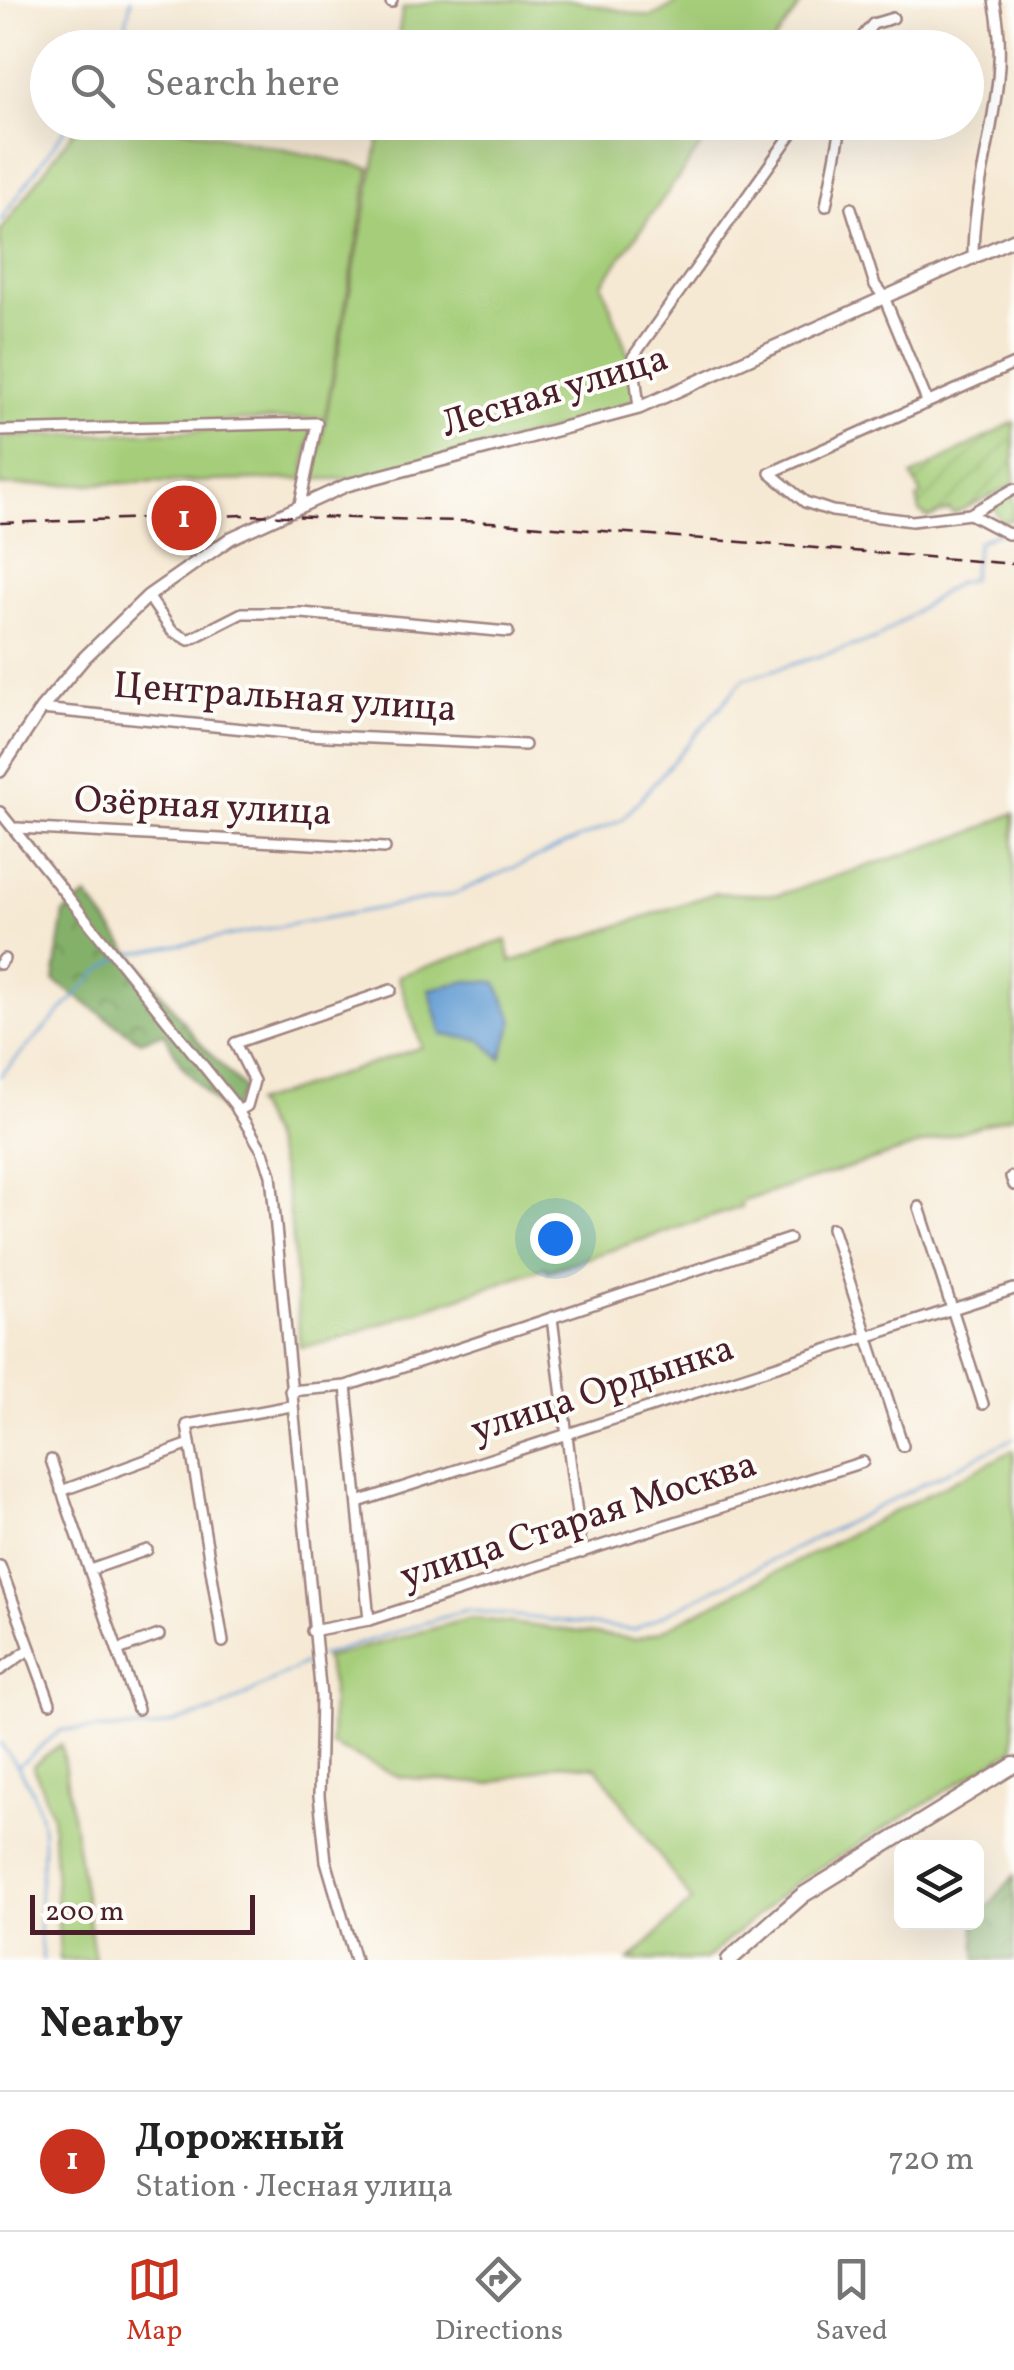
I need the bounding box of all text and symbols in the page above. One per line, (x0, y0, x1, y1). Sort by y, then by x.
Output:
search box (30, 30, 984, 140)
icon: search (65, 58, 120, 113)
text: Search here (145, 59, 340, 112)
street label: Лесная улица (435, 333, 675, 453)
pin: 1 (152, 480, 216, 556)
street label: Центральная улица (112, 661, 458, 737)
street label: Озёрная улица (73, 775, 333, 841)
your location (530, 1213, 581, 1264)
street label: улица Ордынка (465, 1324, 741, 1458)
street label: улица Старая Москва (394, 1439, 764, 1605)
map controls (894, 1840, 984, 1930)
button: layers (894, 1840, 984, 1930)
scale bar (30, 1890, 255, 1934)
text: 200 m (45, 1893, 124, 1932)
text: Nearby (40, 1996, 183, 2055)
text: Дорожный (135, 2113, 345, 2166)
text: 1 (66, 2139, 79, 2183)
text: 720 m (888, 2139, 974, 2183)
text: Station · Лесная улица (135, 2166, 453, 2210)
tab: Map (126, 2252, 182, 2351)
tab: Directions (435, 2252, 563, 2351)
tab: Saved (816, 2252, 888, 2351)

